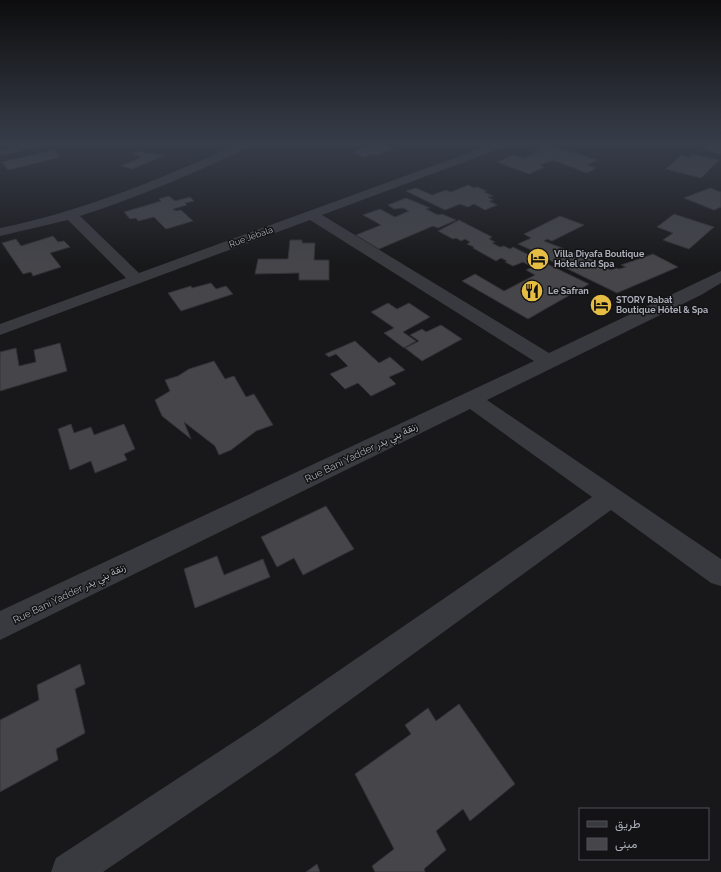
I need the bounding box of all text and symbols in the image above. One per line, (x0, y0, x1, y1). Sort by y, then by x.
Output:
street label: Rue Jebala (228, 224, 274, 250)
hotel icon: Villa Diyafa Boutique Hotel and Spa (525, 246, 551, 272)
place label: Villa Diyafa Boutique Hotel and Spa (554, 249, 645, 269)
restaurant icon: Le Safran (519, 278, 545, 304)
place label: Le Safran (548, 286, 589, 296)
hotel icon: STORY Rabat Boutique Hôtel & Spa (588, 292, 614, 318)
place label: STORY Rabat Boutique Hôtel & Spa (616, 295, 708, 315)
street label: Rue Bani Yadder زنقة بني يدر (303, 420, 421, 487)
street label: Rue Bani Yadder زنقة بني يدر (11, 561, 129, 628)
legend (579, 808, 709, 860)
text: طريق (615, 817, 641, 832)
text: مبنى (615, 837, 637, 852)

